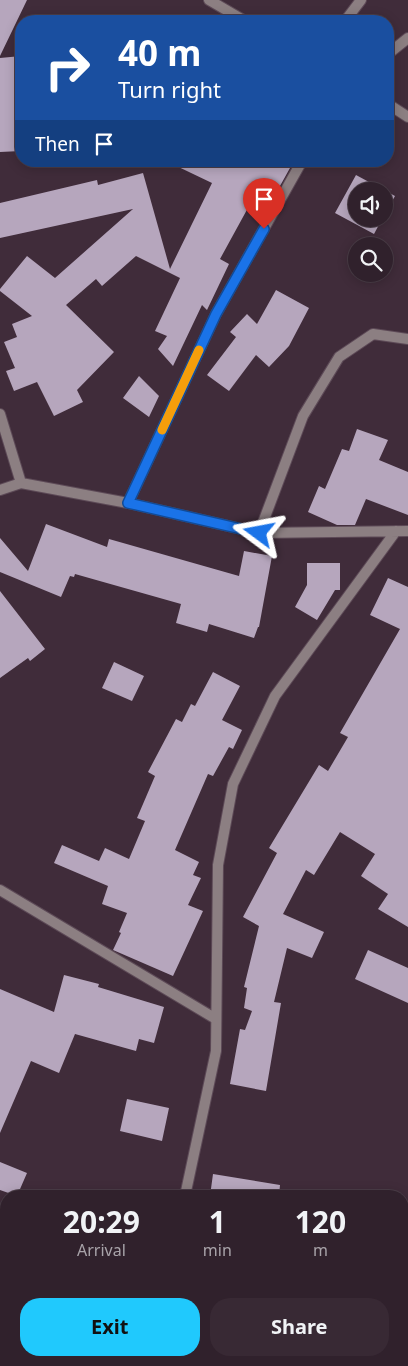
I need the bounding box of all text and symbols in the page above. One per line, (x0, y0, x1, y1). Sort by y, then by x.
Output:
text: 40 m (118, 29, 201, 76)
icon: right (35, 35, 100, 100)
text: Turn right (118, 74, 221, 104)
icon: arrive (90, 130, 118, 158)
text: Then (35, 131, 80, 157)
pin (243, 178, 285, 229)
map controls (348, 182, 393, 282)
button: sound (348, 182, 393, 227)
icon: arrive (250, 185, 278, 213)
button: search (348, 237, 393, 282)
position arrow (232, 506, 284, 558)
text: 20:29 (63, 1201, 140, 1242)
text: 1 (209, 1201, 226, 1242)
text: 120 (295, 1201, 346, 1242)
text: Arrival (77, 1239, 126, 1261)
text: min (203, 1239, 232, 1261)
text: m (313, 1239, 328, 1261)
button: Exit (20, 1298, 200, 1356)
button: Share (210, 1298, 389, 1356)

